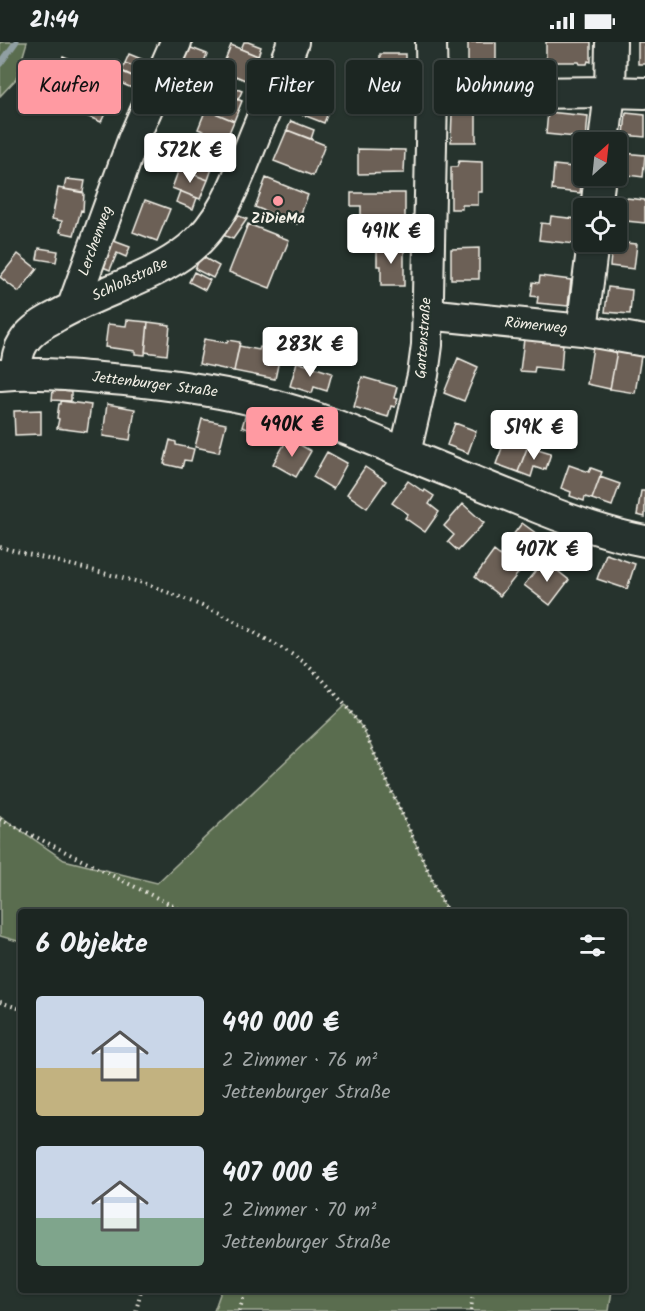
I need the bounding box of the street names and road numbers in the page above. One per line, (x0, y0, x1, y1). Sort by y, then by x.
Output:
street label: Lerchenweg (72, 202, 120, 280)
street label: Schloßstraße (88, 252, 172, 308)
street label: Gartenstraße (409, 296, 439, 379)
street label: Römerweg (503, 311, 569, 341)
street label: Jettenburger Straße (91, 365, 219, 405)

